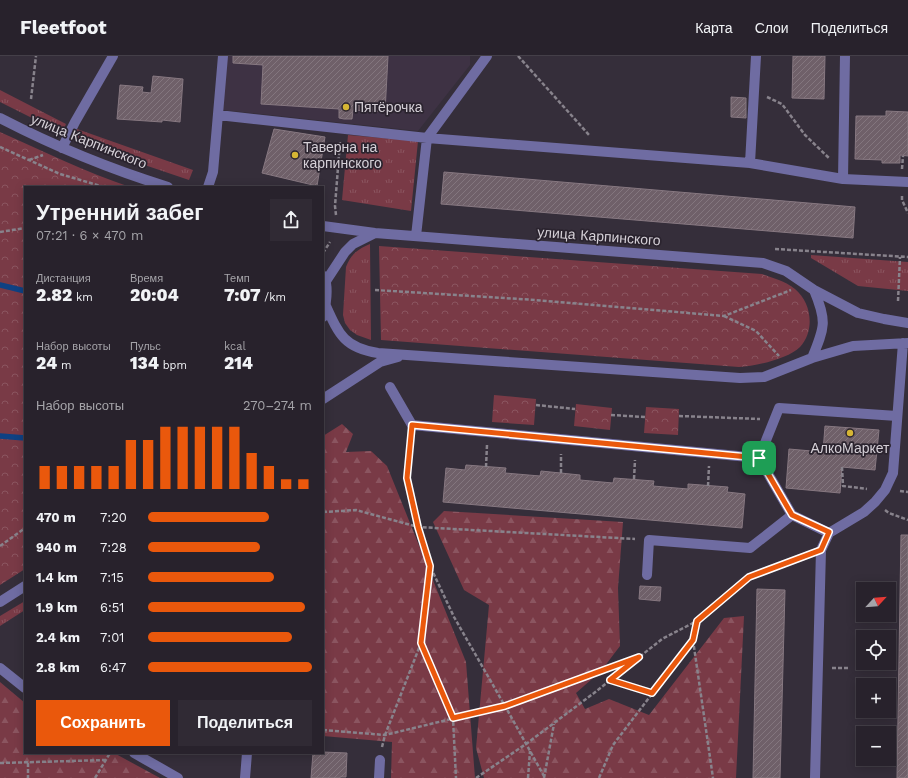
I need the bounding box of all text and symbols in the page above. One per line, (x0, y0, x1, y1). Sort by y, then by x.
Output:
text: Fleetfoot (20, 16, 107, 39)
text: Карта (695, 20, 733, 36)
text: Слои (755, 20, 789, 36)
text: Поделиться (811, 20, 888, 36)
place label: Пятёрочка (354, 99, 423, 115)
marker: Пятёрочка (341, 102, 351, 112)
street label: улица Карпинского (29, 110, 150, 172)
place label: Таверна на карпинского (303, 139, 382, 171)
marker: Таверна на карпинского (290, 150, 300, 160)
button: share (270, 199, 312, 241)
text: Утренний забег (36, 200, 204, 225)
street label: улица Карпинского (537, 224, 662, 248)
text: 07:21 · 6 × 470 m (36, 228, 143, 243)
text: Дистанция (36, 272, 91, 285)
text: Время (130, 272, 163, 285)
text: Темп (224, 272, 250, 285)
text: 2.82 (36, 285, 72, 305)
text: 20:04 (130, 285, 179, 305)
text: 7:07 (224, 285, 261, 305)
text: km (72, 291, 93, 304)
text: /km (261, 291, 286, 304)
text: Набор высоты (36, 340, 111, 353)
text: Пульс (130, 340, 161, 353)
text: kcal (224, 340, 246, 353)
text: 24 (36, 353, 57, 373)
text: 134 (130, 353, 159, 373)
text: 214 (224, 353, 253, 373)
text: m (57, 359, 72, 372)
text: bpm (159, 359, 187, 372)
text: Набор высоты (36, 398, 124, 413)
text: 270–274 m (243, 398, 312, 413)
marker: АлкоМаркет (845, 428, 855, 438)
place label: АлкоМаркет (811, 440, 890, 456)
pin (742, 441, 776, 475)
icon: arrive (748, 447, 770, 469)
text: 470 m (36, 510, 76, 525)
text: 7:20 (100, 510, 127, 525)
text: 940 m (36, 540, 77, 555)
text: 7:28 (100, 540, 127, 555)
text: 1.4 km (36, 570, 78, 585)
text: 7:15 (100, 570, 124, 585)
north arrow (856, 582, 896, 622)
map controls (856, 582, 896, 766)
text: 1.9 km (36, 600, 77, 615)
text: 6:51 (100, 600, 124, 615)
text: 2.4 km (36, 630, 80, 645)
text: 7:01 (100, 630, 124, 645)
button: locate (856, 630, 896, 670)
text: 2.8 km (36, 660, 80, 675)
text: 6:47 (100, 660, 126, 675)
button: + (856, 678, 896, 718)
button: Сохранить (36, 700, 170, 746)
button: Поделиться (178, 700, 312, 746)
button: − (856, 726, 896, 766)

